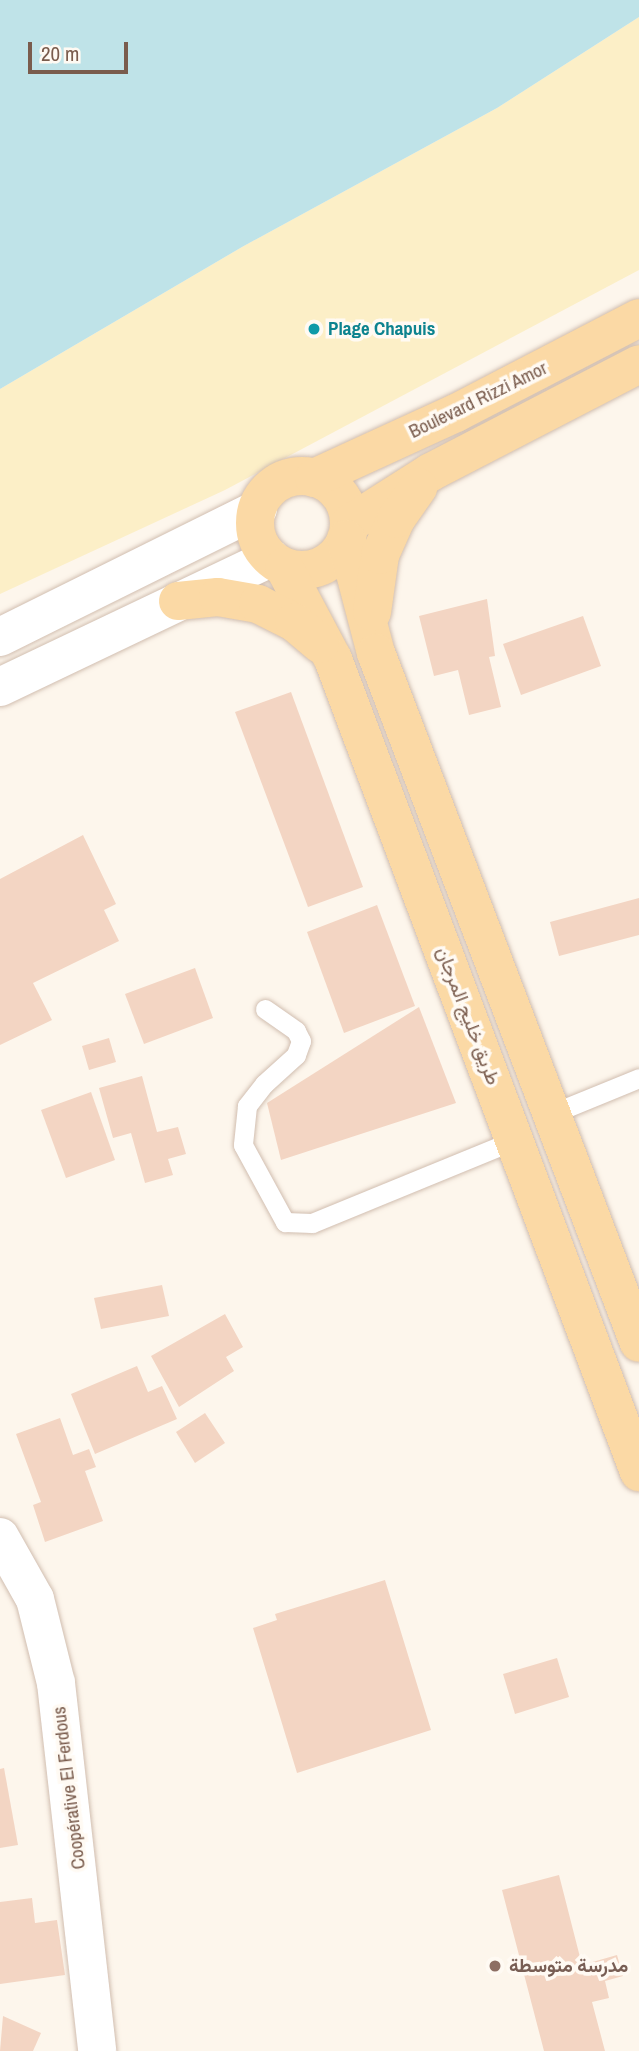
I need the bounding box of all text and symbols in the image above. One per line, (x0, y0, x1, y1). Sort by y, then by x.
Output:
scale bar (32, 28, 131, 72)
text: 20 m (41, 39, 79, 68)
place label: Plage Chapuis (328, 318, 435, 340)
marker: Plage Chapuis (306, 321, 322, 337)
street label: Boulevard Rizzi Amor (405, 357, 551, 443)
street label: طريق خليج المرجان (431, 944, 505, 1088)
street label: Coopérative El Ferdous (48, 1705, 90, 1871)
place label: مدرسة متوسطة (509, 1955, 628, 1977)
marker: مدرسة متوسطة (487, 1958, 503, 1974)

